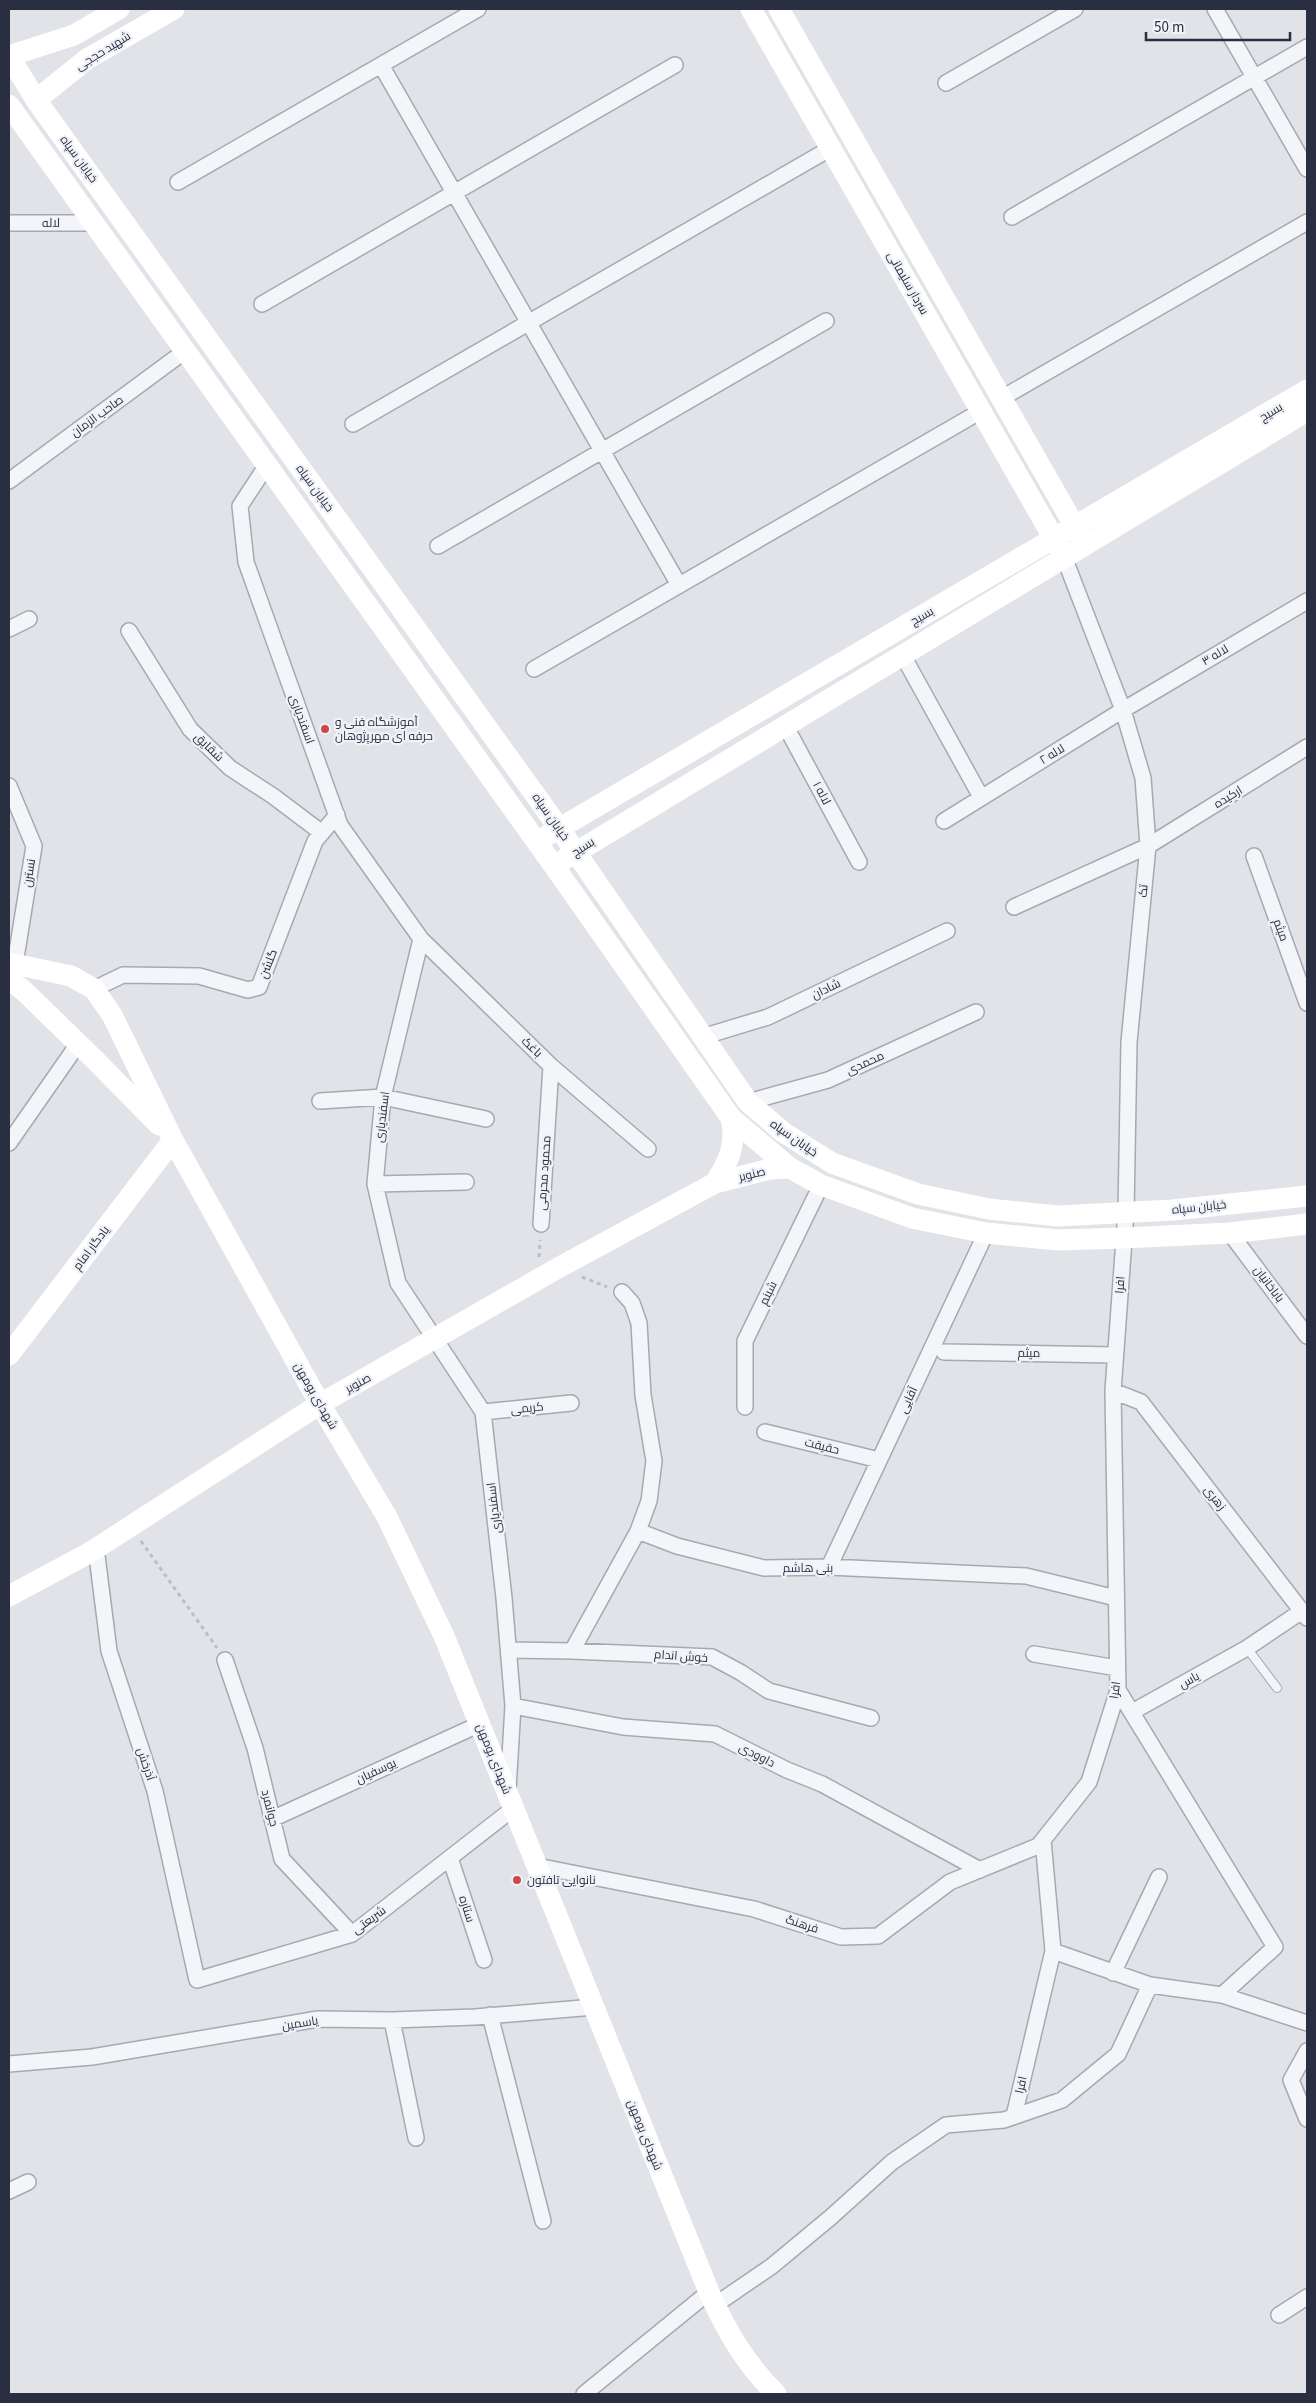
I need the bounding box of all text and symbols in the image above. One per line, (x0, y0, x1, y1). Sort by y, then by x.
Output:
scale bar (1146, 10, 1290, 42)
text: 50 m (1154, 17, 1184, 38)
street label: شهید حججی (72, 28, 134, 75)
street label: خیابان سپاه (56, 132, 102, 186)
street label: لاله (42, 215, 60, 232)
street label: سردار سلیمانی (883, 248, 933, 318)
street label: صاحب الزمان (67, 391, 127, 441)
street label: بسیج (1256, 399, 1286, 426)
street label: خیابان سپاه (292, 461, 338, 515)
street label: بسیج (907, 603, 937, 630)
street label: لاله ۳ (1199, 641, 1232, 670)
street label: اسفندیاری (285, 692, 318, 746)
place label: آموزشگاه فنی و حرفه ای مهرپژوهان (335, 714, 433, 745)
marker: آموزشگاه فنی و حرفه ای مهرپژوهان (319, 723, 331, 735)
street label: شقایق (190, 729, 227, 766)
street label: لاله ۲ (1036, 740, 1068, 769)
street label: لاله ۱ (808, 779, 835, 808)
street label: ارکیده (1211, 782, 1246, 813)
street label: خیابان سپاه (528, 790, 573, 845)
street label: بسیج (568, 834, 598, 861)
street label: نسترن (19, 858, 40, 889)
street label: تک (1134, 883, 1153, 898)
street label: میثم (1269, 917, 1292, 944)
street label: گلشن (255, 947, 282, 981)
street label: شادان (809, 975, 844, 1004)
street label: باغک (517, 1033, 546, 1062)
street label: محمدی (843, 1047, 887, 1080)
street label: اسفندیاری (371, 1091, 394, 1144)
street label: خیابان سپاه (766, 1116, 821, 1161)
street label: محمود محرمی (533, 1135, 556, 1211)
street label: صنوبر (736, 1163, 767, 1186)
street label: خیابان سپاه (1171, 1196, 1227, 1219)
street label: یادگار امام (69, 1222, 114, 1274)
street label: باباخانیان (1249, 1262, 1288, 1306)
street label: افرا (1111, 1276, 1130, 1294)
street label: شبنم (755, 1278, 782, 1308)
street label: میثم (1018, 1345, 1040, 1362)
street label: شهدای بومهن (290, 1360, 342, 1433)
street label: صنوبر (341, 1369, 374, 1398)
street label: آقایی (895, 1383, 922, 1416)
street label: کریمی (510, 1398, 544, 1419)
street label: حقیقت (803, 1434, 841, 1459)
street label: اسفندیاری (483, 1481, 506, 1534)
street label: زهری (1200, 1482, 1230, 1514)
street label: بنی هاشم (783, 1560, 833, 1577)
street label: خوش اندام (653, 1646, 709, 1667)
street label: یاس (1176, 1667, 1203, 1693)
street label: افرا (1106, 1680, 1125, 1700)
street label: شهدای بومهن (472, 1721, 515, 1797)
street label: داوودی (736, 1739, 778, 1772)
street label: آذرخش (132, 1745, 159, 1784)
street label: یوسفیان (353, 1754, 400, 1788)
street label: جوانمرد (257, 1788, 282, 1828)
place label: نانوایی تافتون (527, 1872, 596, 1889)
marker: نانوایی تافتون (511, 1874, 523, 1886)
street label: ستاره (454, 1894, 479, 1925)
street label: شریعتی (349, 1902, 390, 1939)
street label: فرهنگ (783, 1911, 821, 1938)
street label: یاسمین (281, 2012, 320, 2035)
street label: افرا (1011, 2075, 1032, 2095)
street label: شهدای بومهن (623, 2097, 666, 2173)

